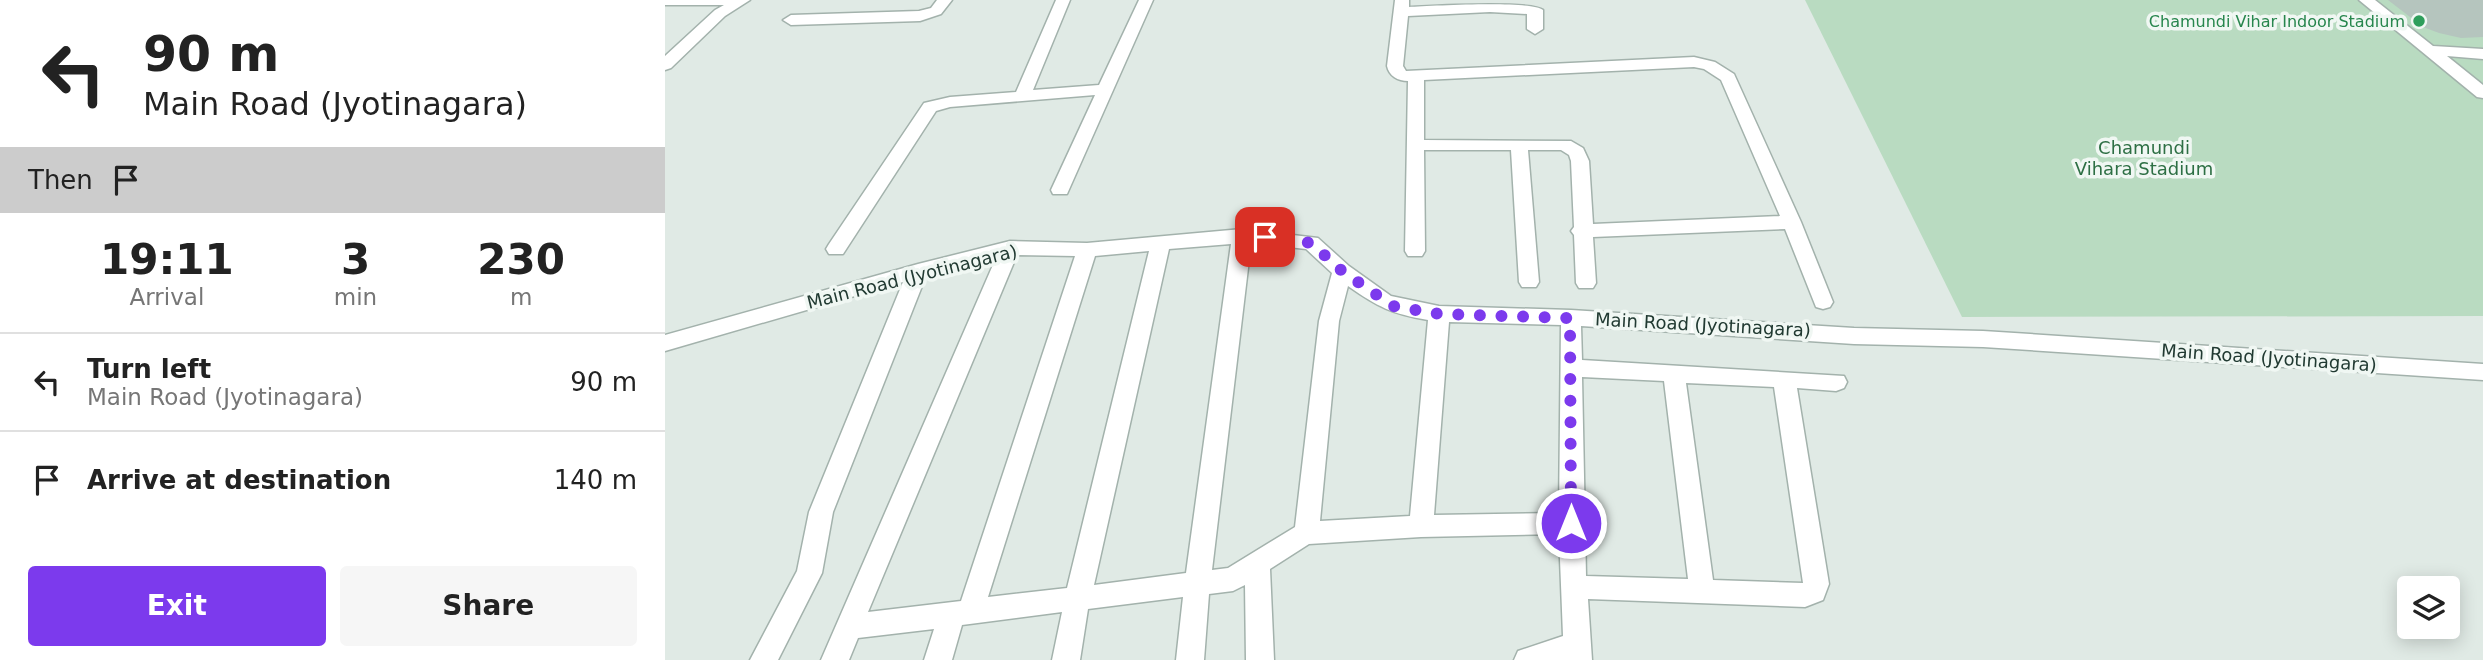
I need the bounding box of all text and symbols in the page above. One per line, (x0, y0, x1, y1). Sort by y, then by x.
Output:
place label: Chamundi Vihar Indoor Stadium (2149, 12, 2405, 31)
marker: Chamundi Vihar Indoor Stadium (2411, 13, 2427, 29)
text: 90 m (143, 26, 279, 83)
icon: left (28, 28, 119, 119)
text: Main Road (Jyotinagara) (143, 85, 527, 123)
park label: Chamundi Vihara Stadium (2075, 137, 2213, 179)
icon: arrive (107, 161, 145, 199)
text: Then (28, 165, 93, 195)
pin (1235, 207, 1295, 267)
icon: arrive (1246, 218, 1284, 256)
text: 19:11 (100, 235, 234, 284)
text: 3 (341, 235, 370, 284)
text: 230 (477, 235, 565, 284)
street label: Main Road (Jyotinagara) (805, 240, 1019, 313)
text: Arrival (130, 284, 204, 310)
text: min (334, 284, 377, 310)
text: m (510, 284, 532, 310)
street label: Main Road (Jyotinagara) (1595, 308, 1811, 341)
street label: Main Road (Jyotinagara) (2161, 339, 2377, 376)
text: Turn left (87, 354, 211, 384)
icon: left (28, 363, 66, 401)
text: 90 m (570, 367, 637, 397)
text: Main Road (Jyotinagara) (87, 384, 363, 410)
icon: arrive (28, 461, 66, 499)
text: Arrive at destination (87, 465, 391, 495)
text: 140 m (554, 465, 637, 495)
position arrow (1534, 486, 1608, 560)
button: Exit (28, 566, 326, 646)
button: Share (340, 566, 637, 646)
map controls (2397, 576, 2460, 639)
button: layers (2397, 576, 2460, 639)

